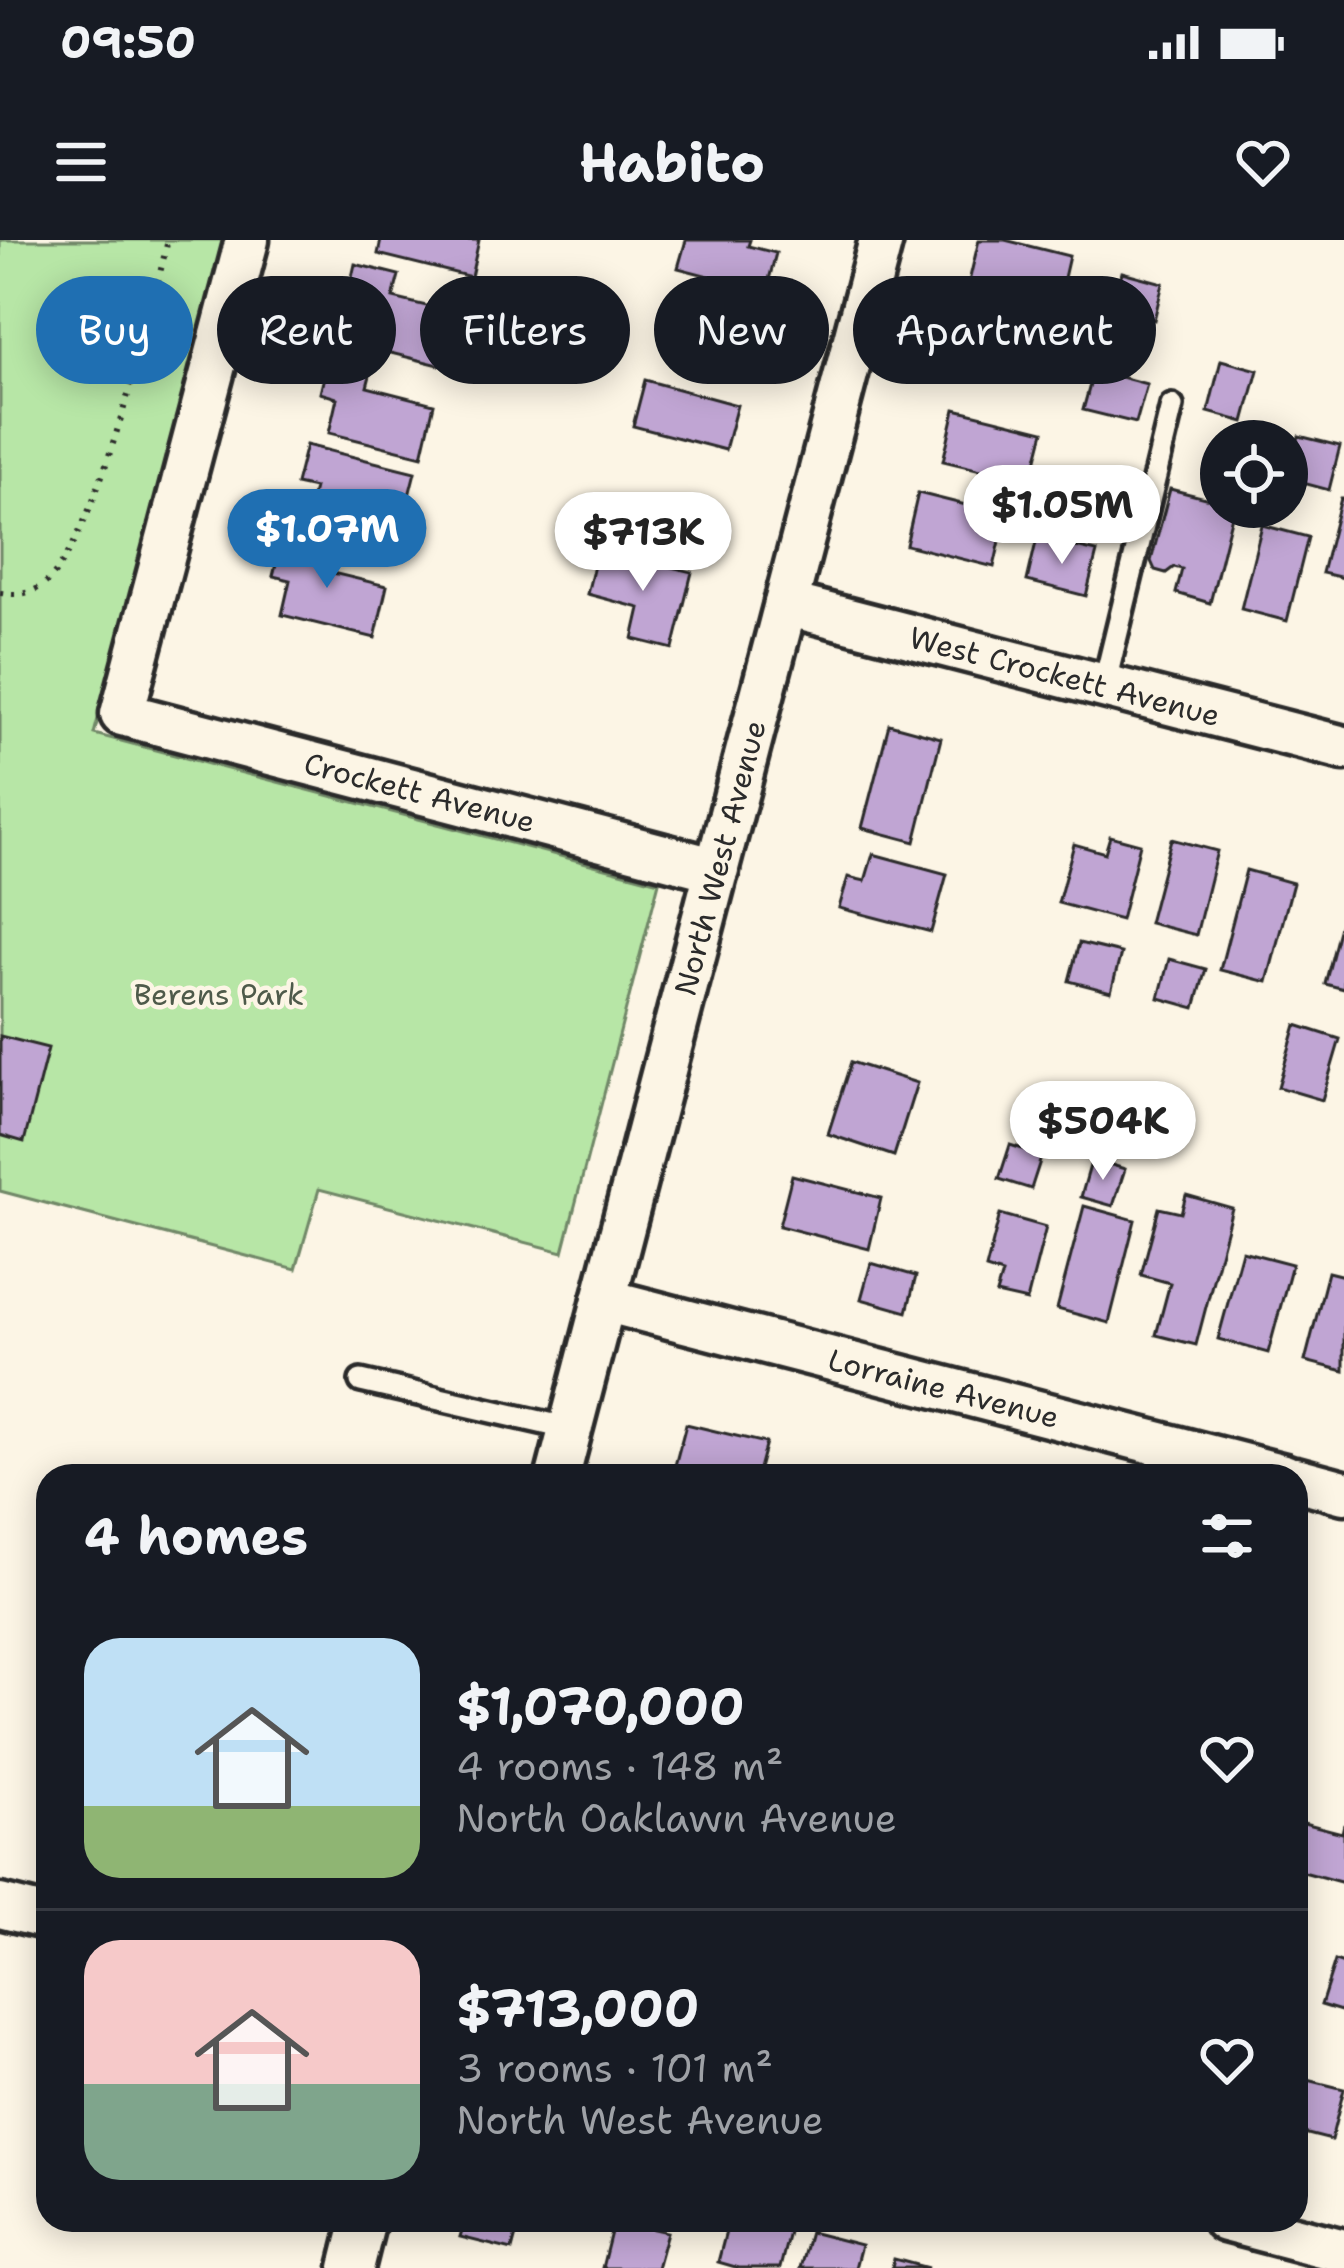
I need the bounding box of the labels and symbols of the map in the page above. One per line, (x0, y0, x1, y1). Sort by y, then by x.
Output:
pin: $1.05M (964, 465, 1160, 567)
pin: $1.07M (229, 489, 425, 591)
pin: $713K (559, 492, 727, 594)
street label: West Crockett Avenue (905, 616, 1224, 736)
street label: North West Avenue (664, 716, 775, 1000)
street label: Crockett Avenue (300, 742, 540, 842)
park label: Berens Park (134, 974, 304, 1015)
pin: $504K (1019, 1081, 1187, 1183)
street label: Lorraine Avenue (824, 1338, 1064, 1437)

